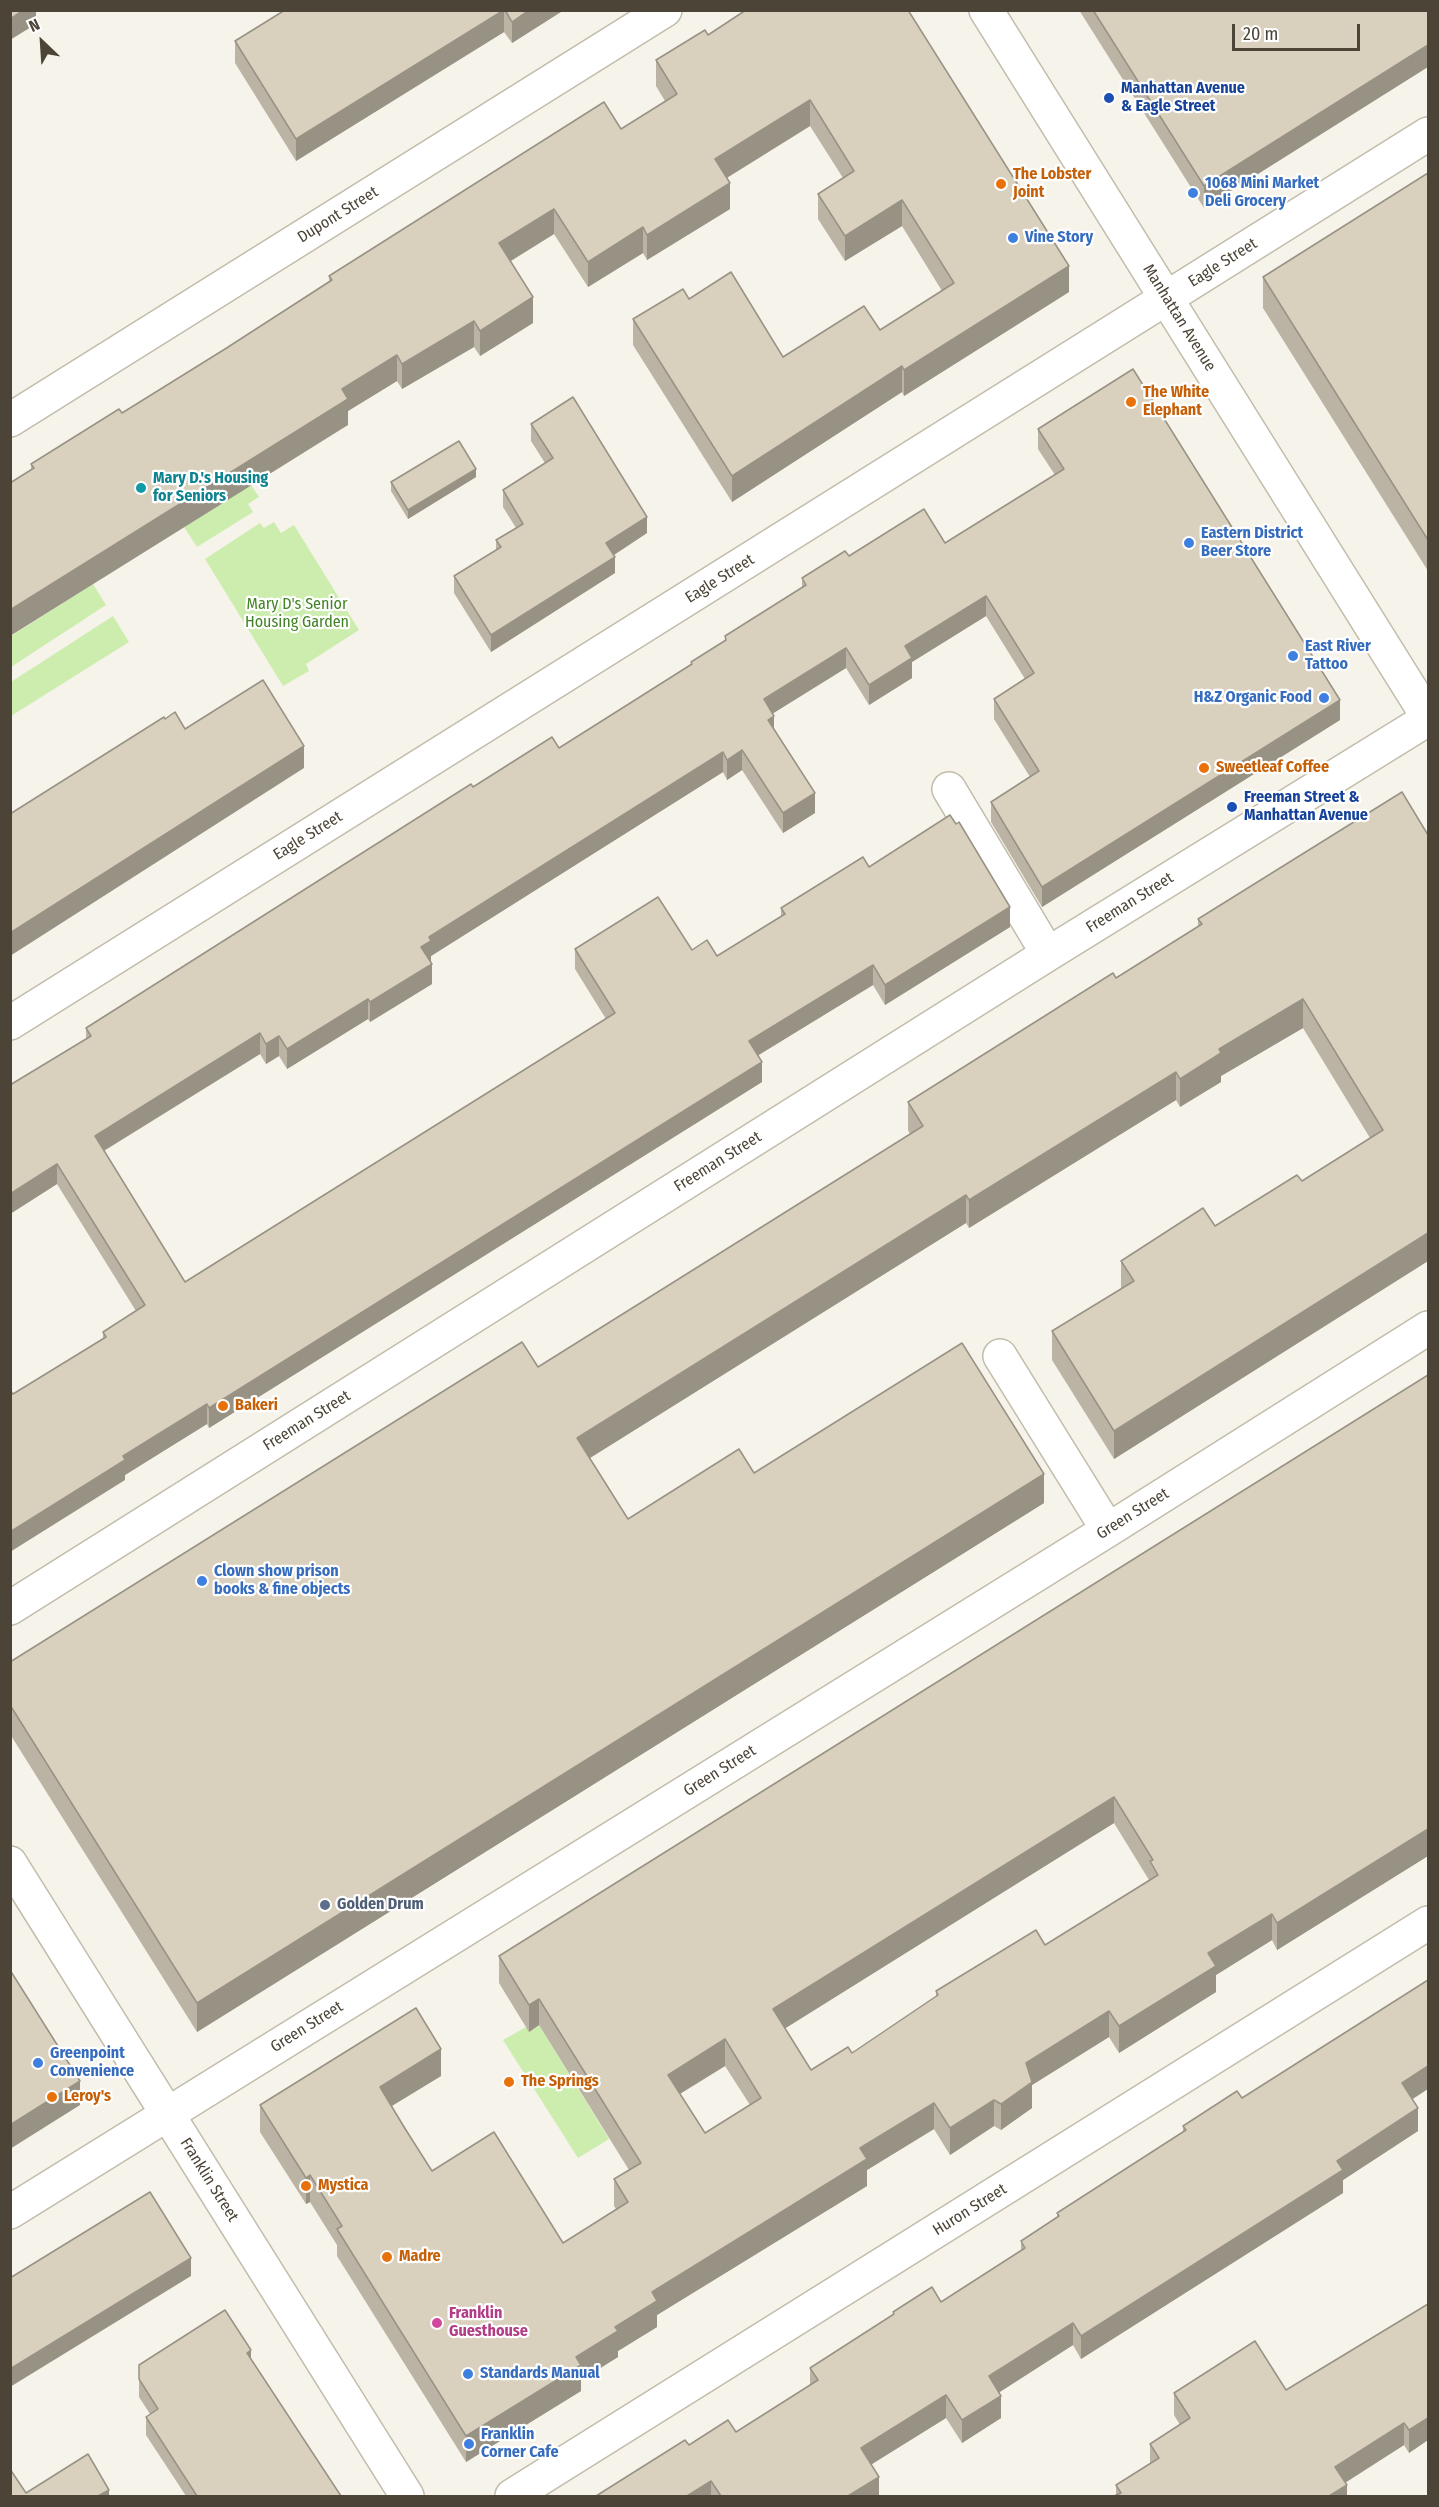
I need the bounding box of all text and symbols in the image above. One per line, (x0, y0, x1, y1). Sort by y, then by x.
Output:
north arrow (12, 12, 72, 72)
scale bar (1235, 12, 1362, 50)
text: N (26, 15, 43, 36)
text: 20 m (1243, 23, 1278, 45)
place label: Manhattan Avenue & Eagle Street (1121, 79, 1245, 117)
marker: Manhattan Avenue & Eagle Street (1102, 91, 1116, 105)
place label: The Lobster Joint (1013, 165, 1091, 203)
place label: 1068 Mini Market Deli Grocery (1205, 174, 1319, 212)
marker: The Lobster Joint (994, 177, 1008, 191)
street label: Dupont Street (294, 183, 382, 247)
marker: 1068 Mini Market Deli Grocery (1186, 186, 1200, 200)
place label: Vine Story (1025, 228, 1093, 248)
marker: Vine Story (1006, 231, 1020, 245)
street label: Eagle Street (1185, 234, 1261, 292)
street label: Manhattan Avenue (1138, 261, 1220, 375)
place label: The White Elephant (1143, 383, 1209, 421)
marker: The White Elephant (1124, 395, 1138, 409)
place label: Mary D.'s Housing for Seniors (153, 469, 268, 507)
marker: Mary D.'s Housing for Seniors (134, 481, 148, 495)
place label: Eastern District Beer Store (1201, 524, 1303, 562)
marker: Eastern District Beer Store (1182, 536, 1196, 550)
street label: Eagle Street (682, 550, 758, 608)
park label: Mary D's Senior Housing Garden (245, 595, 349, 633)
place label: East River Tattoo (1305, 637, 1371, 675)
marker: East River Tattoo (1286, 649, 1300, 663)
place label: H&Z Organic Food (1194, 688, 1312, 708)
marker: H&Z Organic Food (1317, 691, 1331, 705)
place label: Sweetleaf Coffee (1216, 758, 1329, 778)
marker: Sweetleaf Coffee (1197, 761, 1211, 775)
place label: Freeman Street & Manhattan Avenue (1244, 788, 1368, 826)
marker: Freeman Street & Manhattan Avenue (1225, 800, 1239, 814)
street label: Eagle Street (270, 807, 346, 865)
street label: Freeman Street (1083, 869, 1177, 937)
street label: Freeman Street (671, 1128, 765, 1196)
street label: Freeman Street (260, 1387, 354, 1455)
place label: Bakeri (235, 1396, 278, 1416)
marker: Bakeri (216, 1399, 230, 1413)
street label: Green Street (1093, 1484, 1173, 1544)
place label: Clown show prison books & fine objects (214, 1562, 350, 1600)
marker: Clown show prison books & fine objects (195, 1574, 209, 1588)
street label: Green Street (680, 1741, 760, 1801)
place label: Golden Drum (337, 1895, 424, 1915)
marker: Golden Drum (318, 1898, 332, 1912)
street label: Green Street (267, 1997, 347, 2057)
place label: Greenpoint Convenience (50, 2044, 134, 2082)
marker: Greenpoint Convenience (31, 2056, 45, 2070)
place label: The Springs (521, 2072, 599, 2092)
marker: The Springs (502, 2075, 516, 2089)
place label: Leroy's (64, 2087, 111, 2107)
marker: Leroy's (45, 2090, 59, 2104)
street label: Franklin Street (176, 2135, 242, 2225)
place label: Mystica (318, 2176, 369, 2196)
marker: Mystica (299, 2179, 313, 2193)
street label: Huron Street (930, 2180, 1010, 2240)
place label: Madre (399, 2247, 441, 2267)
marker: Madre (380, 2250, 394, 2264)
place label: Franklin Guesthouse (449, 2304, 528, 2342)
marker: Franklin Guesthouse (430, 2316, 444, 2330)
place label: Standards Manual (480, 2364, 600, 2384)
marker: Standards Manual (461, 2367, 475, 2381)
place label: Franklin Corner Cafe (481, 2425, 559, 2463)
marker: Franklin Corner Cafe (462, 2437, 476, 2451)

